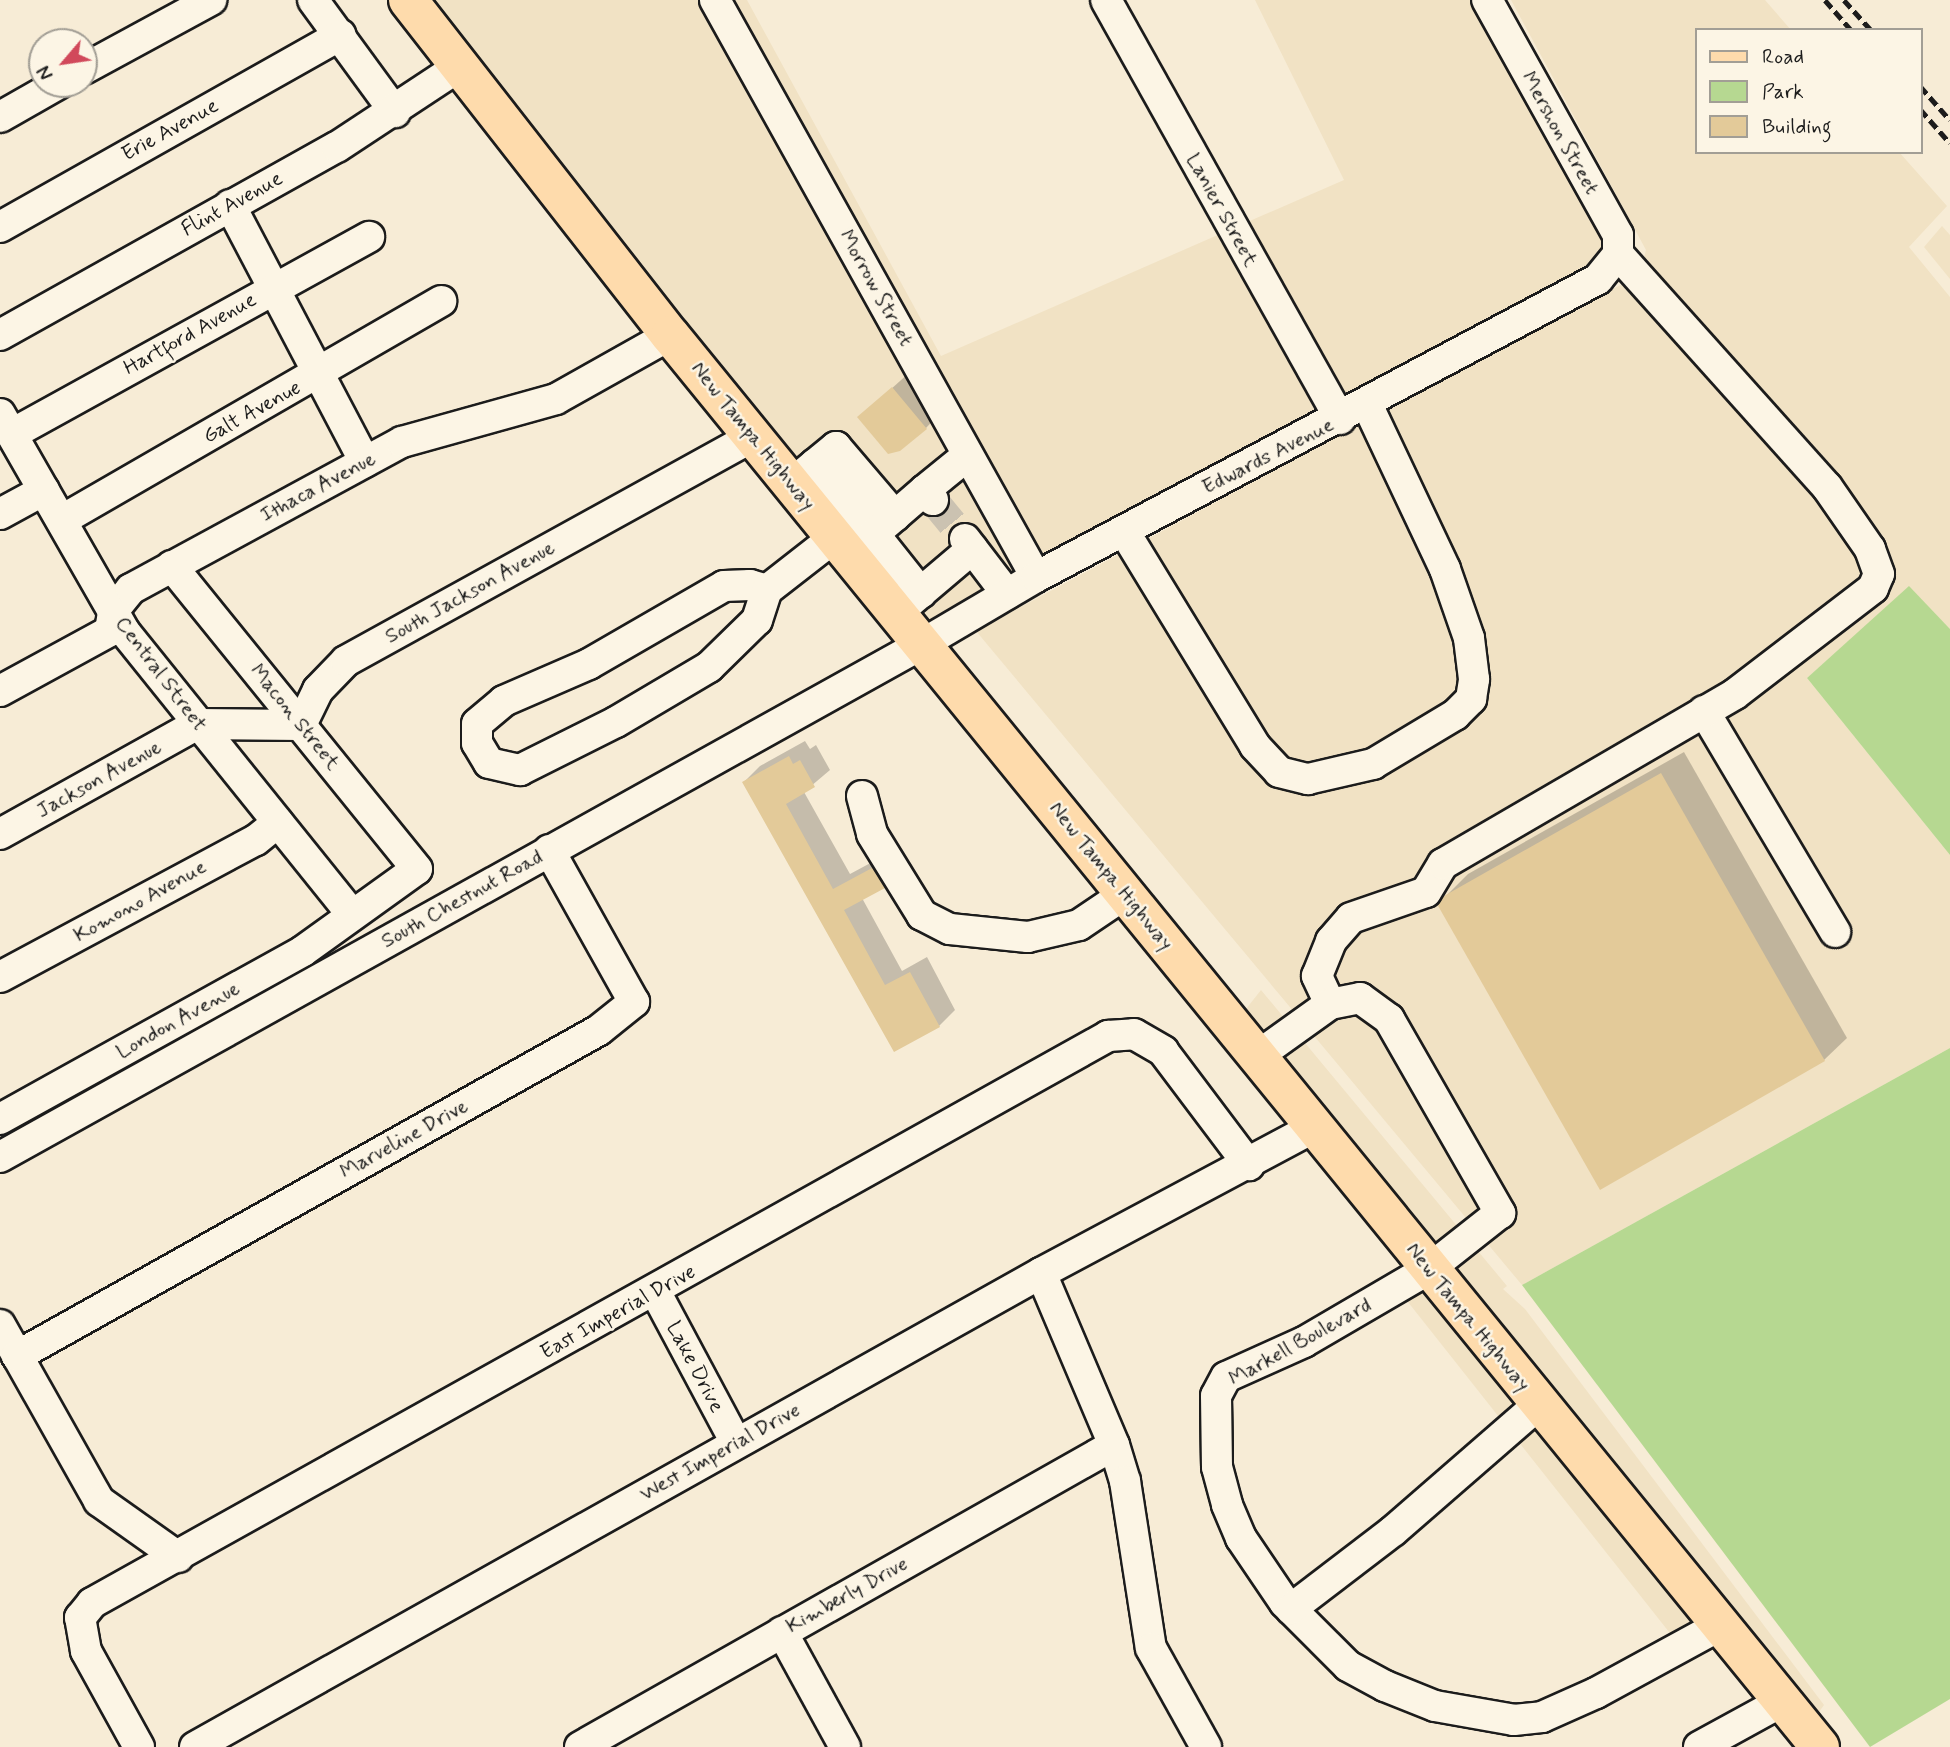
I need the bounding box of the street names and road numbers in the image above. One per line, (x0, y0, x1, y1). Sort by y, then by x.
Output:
street label: Mershon Street (1515, 66, 1605, 200)
street label: Erie Avenue (117, 93, 223, 167)
street label: Lanier Street (1180, 149, 1264, 271)
street label: Flint Avenue (176, 166, 288, 242)
street label: Morrow Street (833, 224, 919, 352)
street label: Hartford Avenue (119, 287, 261, 381)
street label: New Tampa Highway (687, 358, 819, 514)
street label: Galt Avenue (198, 374, 306, 450)
street label: Edwards Avenue (1197, 412, 1339, 500)
street label: Ithaca Avenue (255, 445, 381, 529)
street label: South Jackson Avenue (378, 534, 562, 650)
street label: Central Street (110, 612, 212, 736)
street label: Macon Street (244, 659, 346, 775)
street label: Jackson Avenue (30, 733, 168, 825)
street label: New Tampa Highway (1045, 798, 1177, 954)
street label: South Chestnut Road (378, 845, 546, 953)
street label: Komono Avenue (69, 854, 211, 948)
street label: London Avenue (113, 976, 243, 1064)
street label: Marveline Drive (336, 1094, 472, 1184)
street label: New Tampa Highway (1402, 1239, 1534, 1395)
street label: East Imperial Drive (536, 1259, 700, 1365)
street label: Markell Boulevard (1225, 1293, 1375, 1391)
street label: Lake Drive (661, 1318, 729, 1416)
street label: West Imperial Drive (636, 1398, 804, 1506)
street label: Kimberly Drive (782, 1551, 912, 1639)

